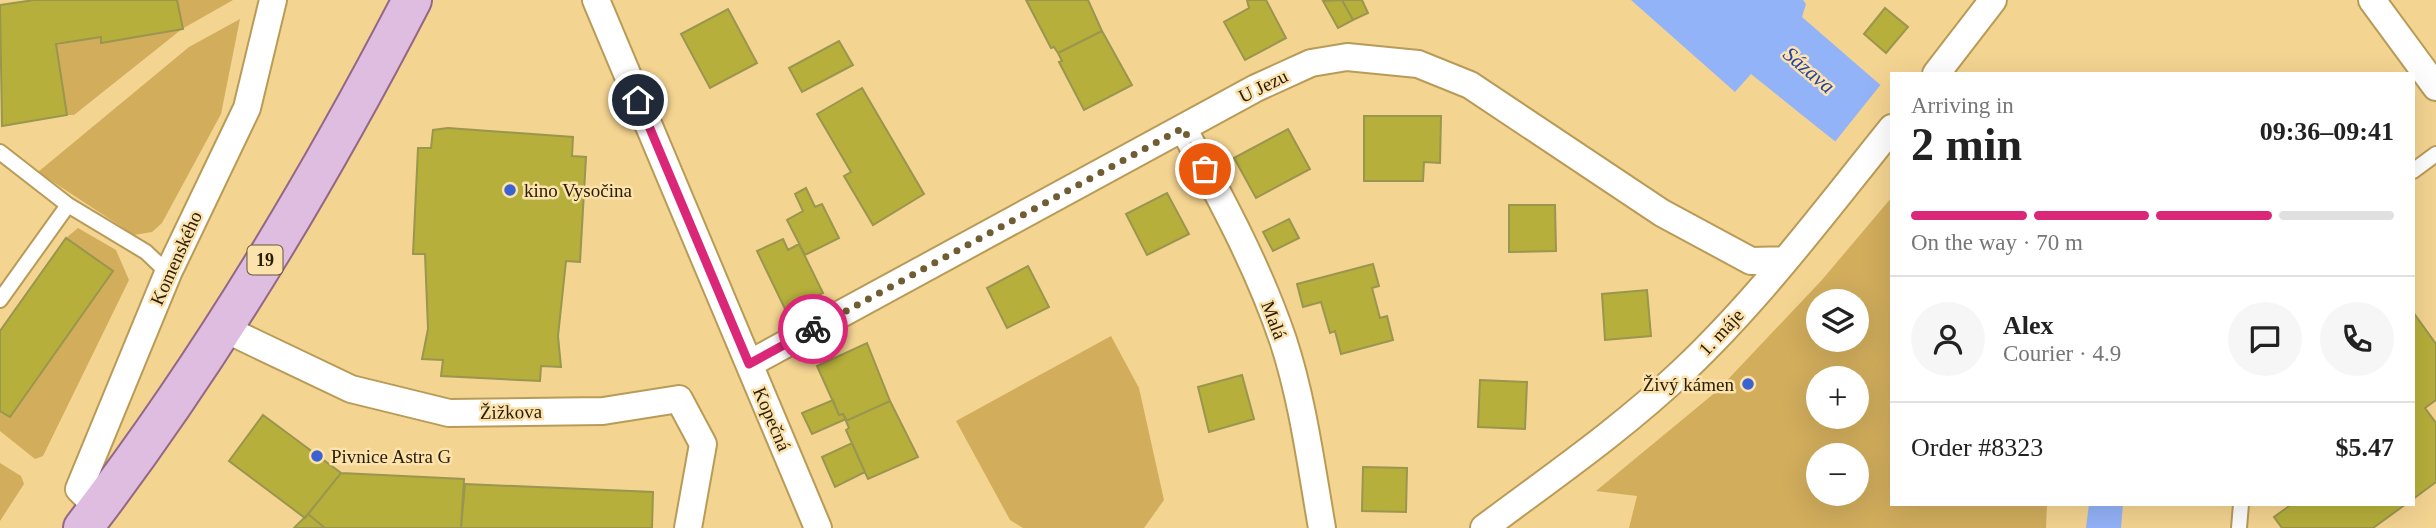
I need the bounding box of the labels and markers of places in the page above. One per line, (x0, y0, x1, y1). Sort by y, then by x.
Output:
pin (608, 70, 668, 130)
pin (1175, 139, 1235, 199)
place label: kino Vysočina (524, 180, 632, 201)
marker: kino Vysočina (502, 182, 518, 198)
place label: Živý kámen (1643, 374, 1734, 395)
marker: Živý kámen (1740, 376, 1756, 392)
place label: Pivnice Astra G (331, 446, 452, 467)
marker: Pivnice Astra G (309, 448, 325, 464)

